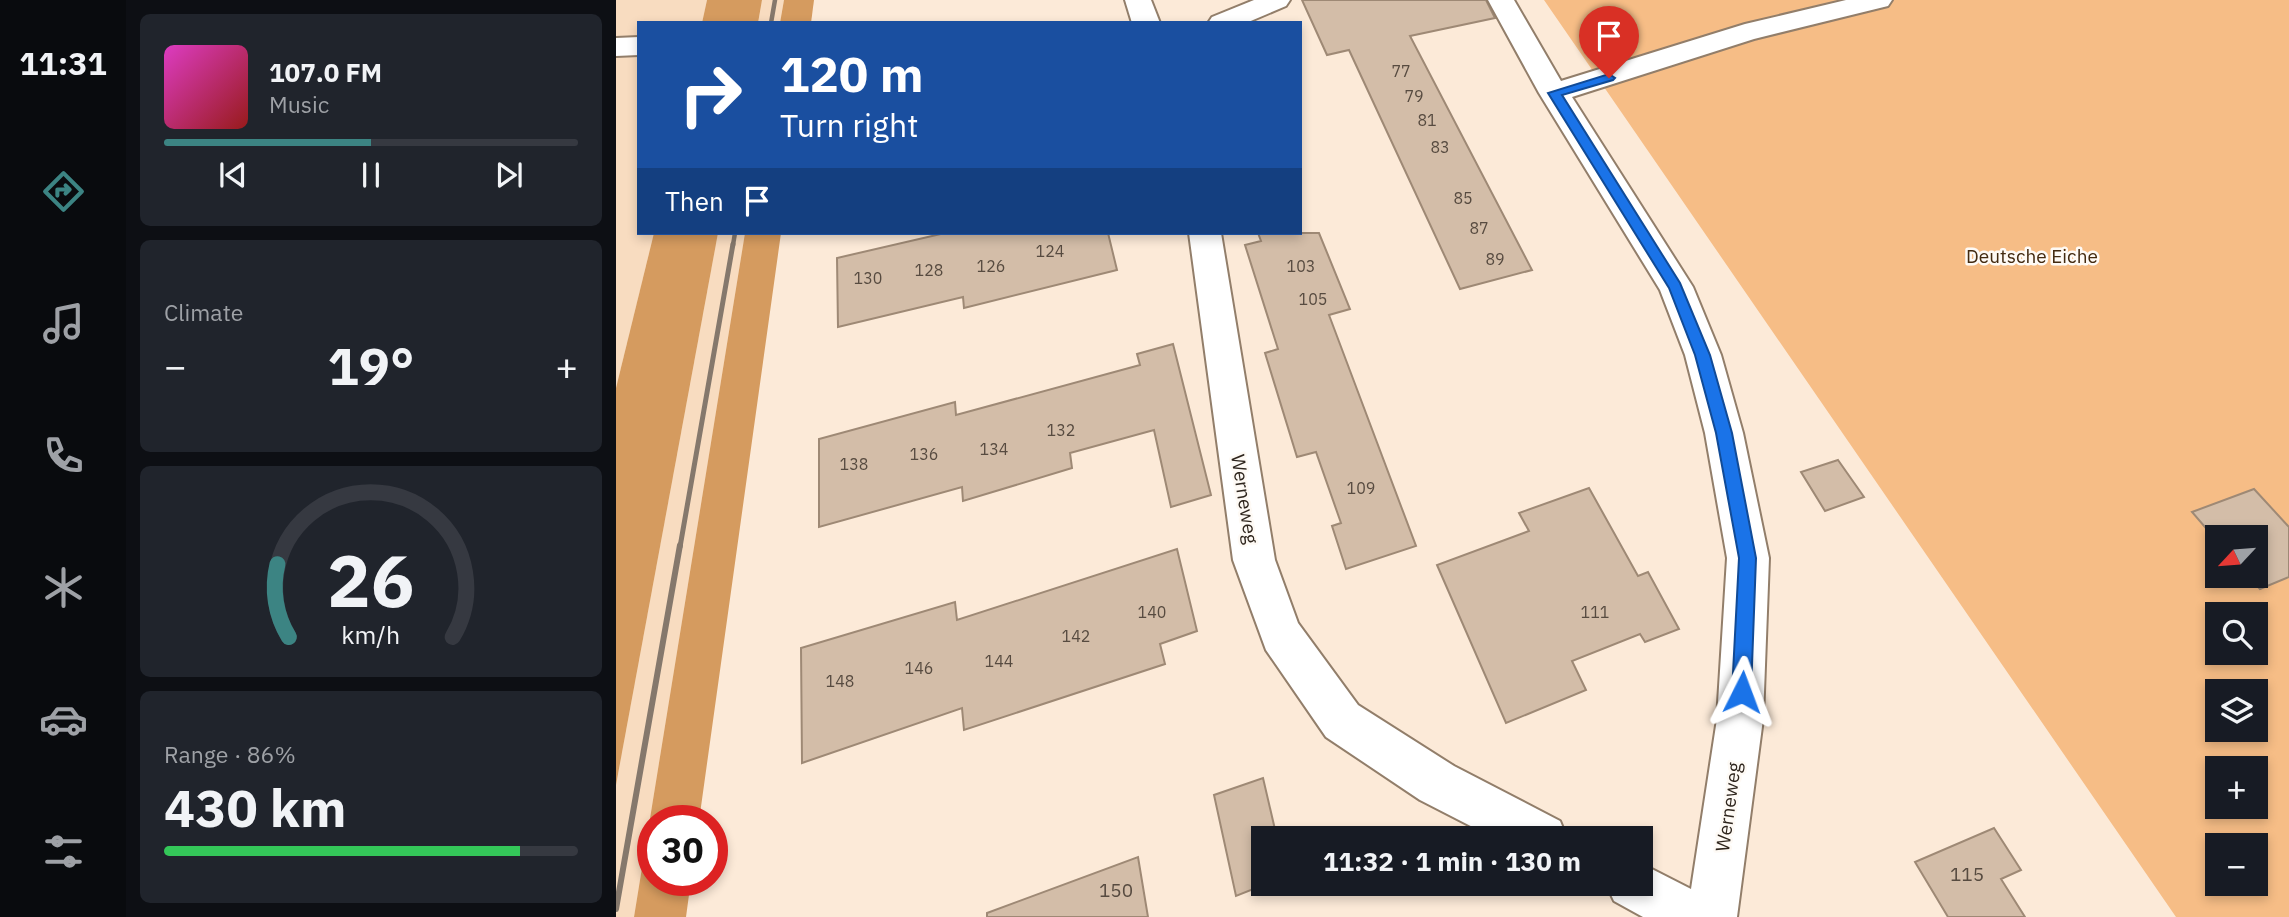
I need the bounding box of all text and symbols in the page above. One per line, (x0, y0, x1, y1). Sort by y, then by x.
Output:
pin (1579, 6, 1639, 78)
icon: arrive (1590, 17, 1628, 55)
text: 11:31 (19, 42, 107, 84)
text: 120 m (780, 42, 924, 105)
icon: right (665, 49, 756, 140)
text: 107.0 FM (269, 55, 382, 89)
house number: 77 (1391, 61, 1411, 81)
house number: 79 (1404, 86, 1424, 106)
text: Music (269, 89, 329, 119)
text: Turn right (780, 104, 918, 146)
house number: 81 (1417, 110, 1437, 130)
house number: 83 (1430, 137, 1450, 157)
icon: previous (214, 156, 252, 194)
icon: pause (352, 156, 390, 194)
icon: next (490, 156, 528, 194)
icon: directions (39, 167, 88, 216)
icon: arrive (738, 182, 776, 220)
text: Then (665, 184, 724, 218)
house number: 85 (1453, 188, 1473, 208)
house number: 87 (1469, 218, 1489, 238)
house number: 124 (1036, 241, 1064, 261)
park label: Deutsche Eiche (1966, 244, 2098, 268)
house number: 89 (1485, 249, 1505, 269)
house number: 126 (977, 256, 1005, 276)
house number: 103 (1287, 256, 1315, 276)
house number: 128 (915, 260, 943, 280)
house number: 130 (854, 268, 882, 288)
house number: 105 (1299, 289, 1327, 309)
text: Climate (164, 297, 243, 327)
icon: music (39, 299, 88, 348)
text: 19° (328, 332, 414, 399)
text: − (164, 341, 187, 390)
text: + (555, 341, 578, 390)
house number: 132 (1047, 420, 1075, 440)
icon: phone (39, 431, 88, 480)
house number: 134 (980, 439, 1008, 459)
house number: 136 (910, 444, 938, 464)
street label: Werneweg (1226, 453, 1264, 545)
house number: 138 (840, 454, 868, 474)
house number: 109 (1347, 478, 1375, 498)
north arrow (2205, 525, 2268, 588)
map controls (2205, 525, 2268, 896)
text: 26 (327, 533, 415, 628)
icon: climate (39, 563, 88, 612)
house number: 140 (1138, 602, 1166, 622)
house number: 111 (1581, 602, 1609, 622)
button: search (2205, 602, 2268, 665)
text: km/h (342, 618, 400, 651)
house number: 142 (1062, 626, 1090, 646)
house number: 144 (985, 651, 1013, 671)
position arrow (1705, 655, 1779, 729)
house number: 146 (905, 658, 933, 678)
house number: 148 (826, 671, 854, 691)
button: layers (2205, 679, 2268, 742)
icon: car (39, 695, 88, 744)
text: Range · 86% (164, 739, 296, 769)
button: + (2205, 756, 2268, 819)
street label: Werneweg (1710, 761, 1746, 853)
text: 430 km (164, 774, 346, 841)
speed limit sign: 30 (637, 805, 728, 896)
icon: filters (39, 827, 88, 876)
button: − (2205, 833, 2268, 896)
text: 11:32 · 1 min · 130 m (1323, 844, 1581, 878)
house number: 115 (1950, 862, 1984, 886)
house number: 150 (1099, 878, 1133, 902)

